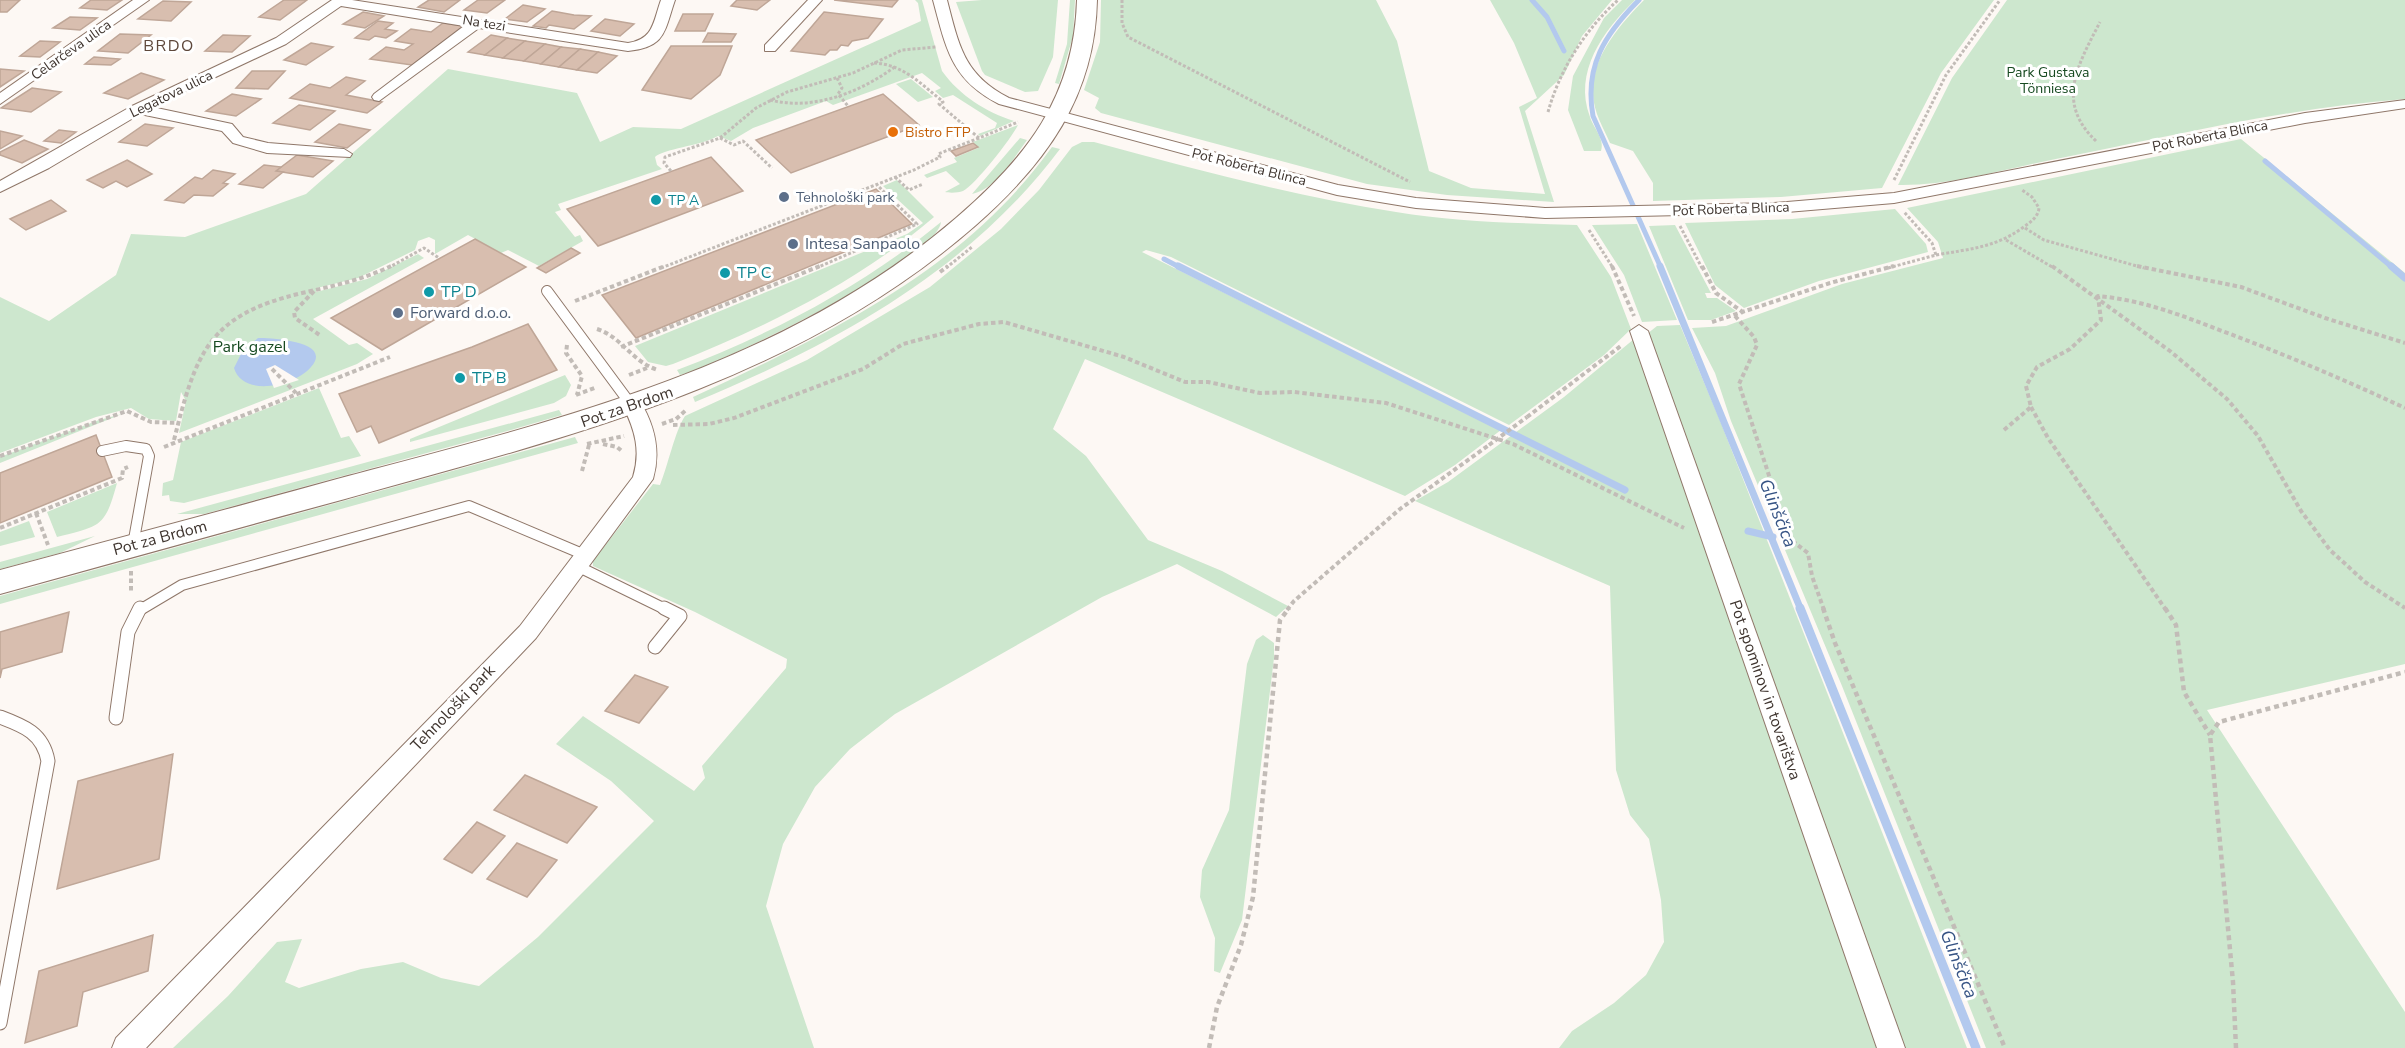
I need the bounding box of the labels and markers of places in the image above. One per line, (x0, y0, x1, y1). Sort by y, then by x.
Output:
place label: Bistro FTP (905, 123, 971, 142)
marker: Bistro FTP (886, 125, 900, 139)
place label: Tehnološki park (796, 188, 896, 207)
marker: Tehnološki park (777, 190, 791, 204)
place label: TP A (668, 191, 699, 210)
marker: TP A (649, 193, 663, 207)
place label: Intesa Sanpaolo (805, 233, 920, 255)
marker: Intesa Sanpaolo (786, 237, 800, 251)
place label: TP C (737, 262, 772, 284)
marker: TP C (718, 266, 732, 280)
place label: TP D (441, 281, 477, 303)
marker: TP D (422, 285, 436, 299)
place label: Forward d.o.o. (410, 302, 511, 324)
marker: Forward d.o.o. (391, 306, 405, 320)
place label: TP B (472, 367, 507, 389)
marker: TP B (453, 371, 467, 385)

